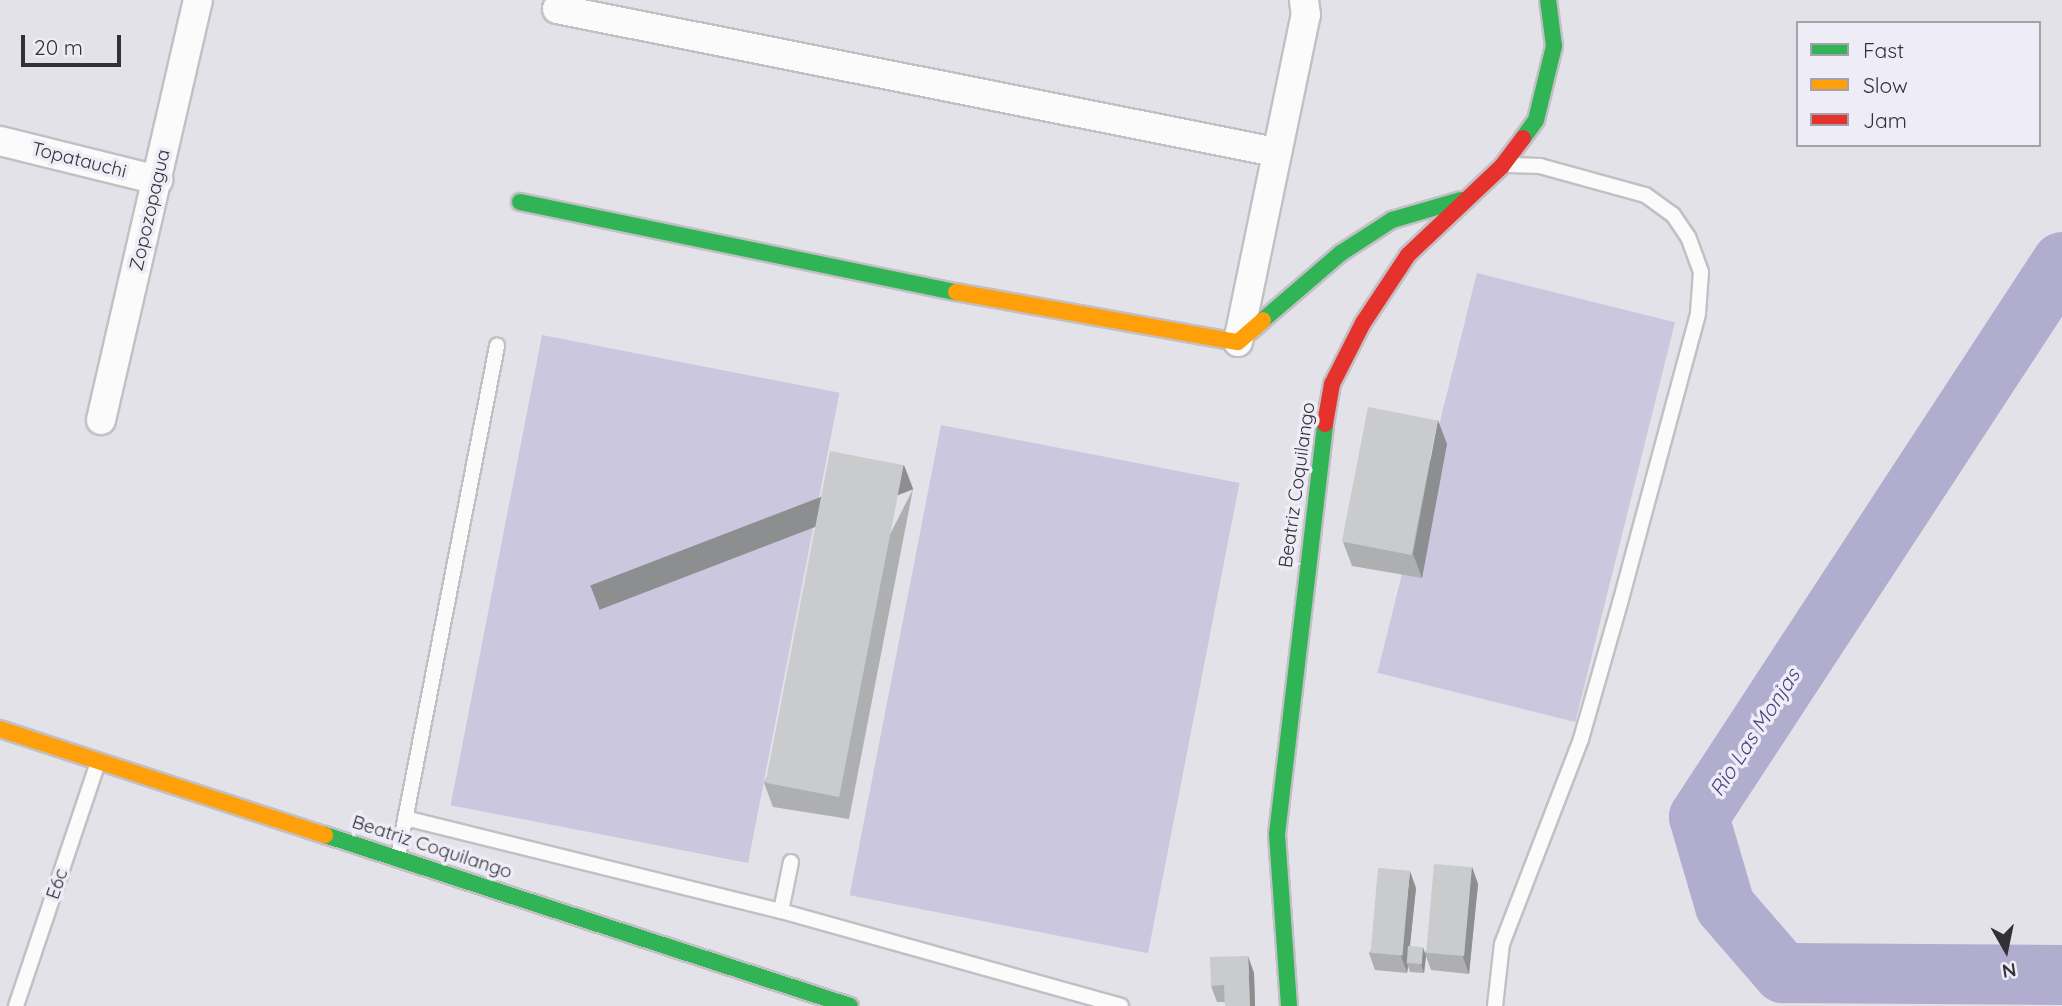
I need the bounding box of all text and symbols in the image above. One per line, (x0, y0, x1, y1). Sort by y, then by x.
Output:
scale bar (24, 21, 124, 65)
legend (1796, 21, 2041, 147)
text: 20 m (34, 34, 83, 60)
text: Fast (1863, 37, 1904, 63)
text: Slow (1863, 72, 1908, 98)
text: Jam (1863, 107, 1907, 133)
street label: Topatauchi (29, 137, 129, 183)
street label: Zopozopagua (125, 147, 175, 273)
street label: Beatriz Coquilango (1274, 401, 1320, 569)
water label: Rio Las Monjas (1703, 664, 1805, 800)
street label: Beatriz Coquilango (349, 810, 515, 884)
street label: E6c (41, 866, 73, 902)
north arrow (1971, 915, 2041, 985)
text: N (2001, 958, 2018, 984)

